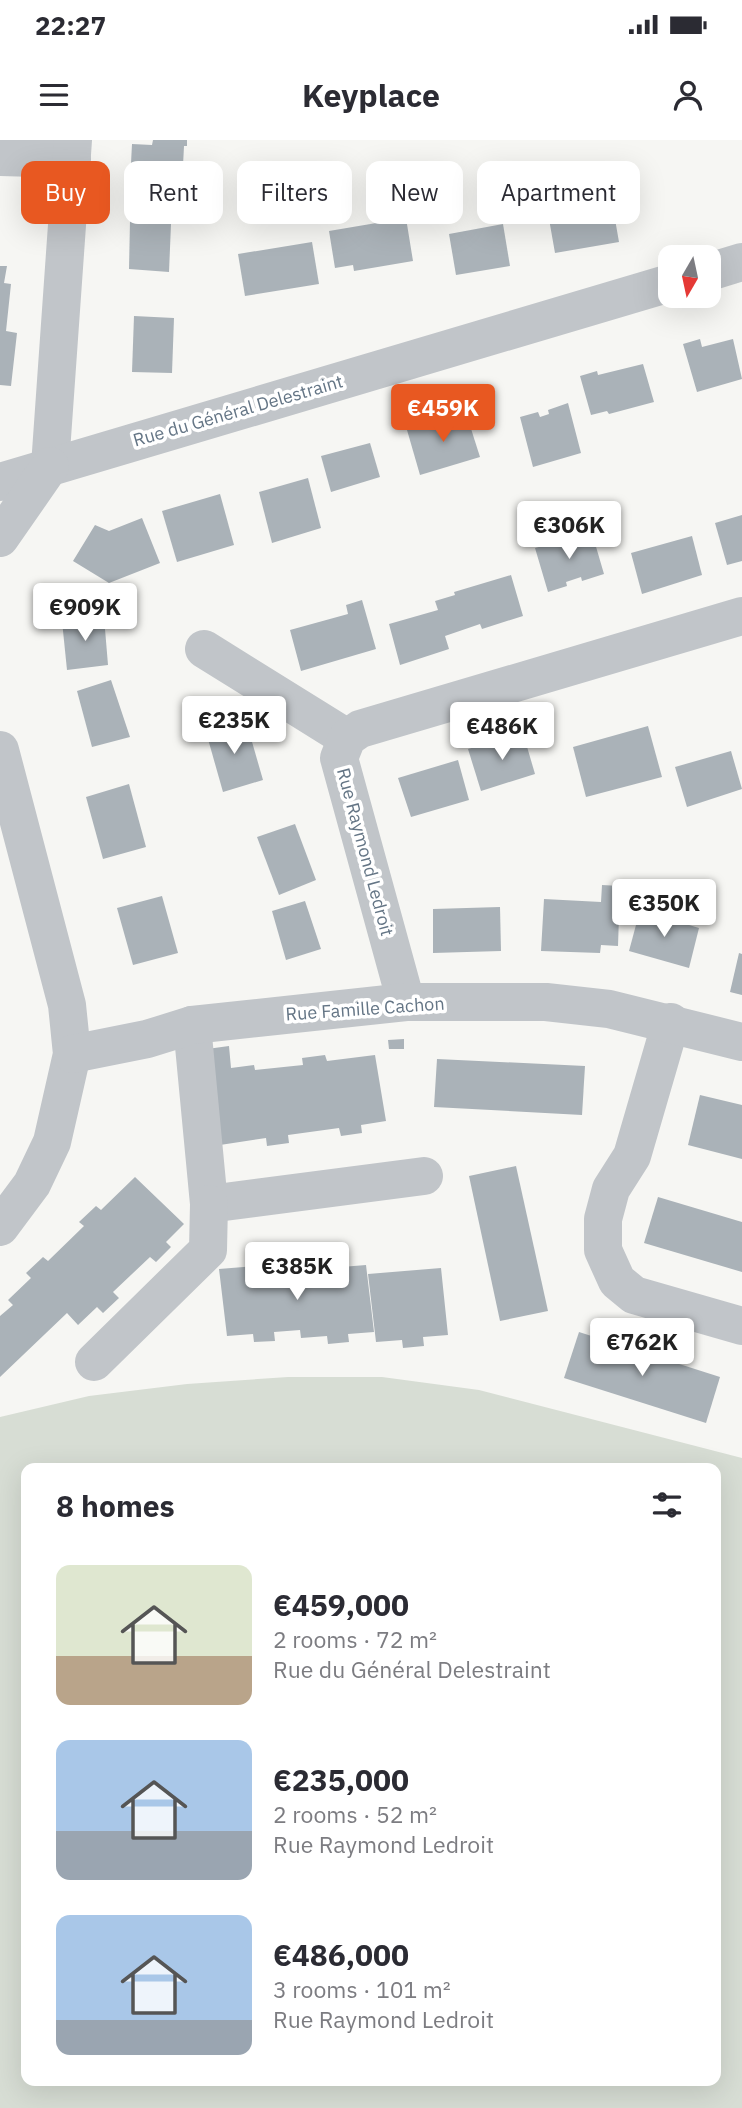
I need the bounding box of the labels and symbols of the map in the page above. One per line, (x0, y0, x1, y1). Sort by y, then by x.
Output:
north arrow (658, 245, 721, 308)
street label: Rue du Général Delestraint (130, 369, 346, 452)
pin: €459K (394, 384, 492, 444)
pin: €306K (520, 502, 618, 561)
pin: €909K (36, 584, 134, 643)
pin: €235K (185, 696, 283, 756)
pin: €486K (453, 702, 551, 762)
street label: Rue Raymond Ledroit (332, 765, 399, 938)
pin: €350K (615, 880, 713, 939)
street label: Rue Famille Cachon (285, 991, 445, 1026)
pin: €385K (248, 1242, 346, 1302)
pin: €762K (593, 1318, 691, 1378)

